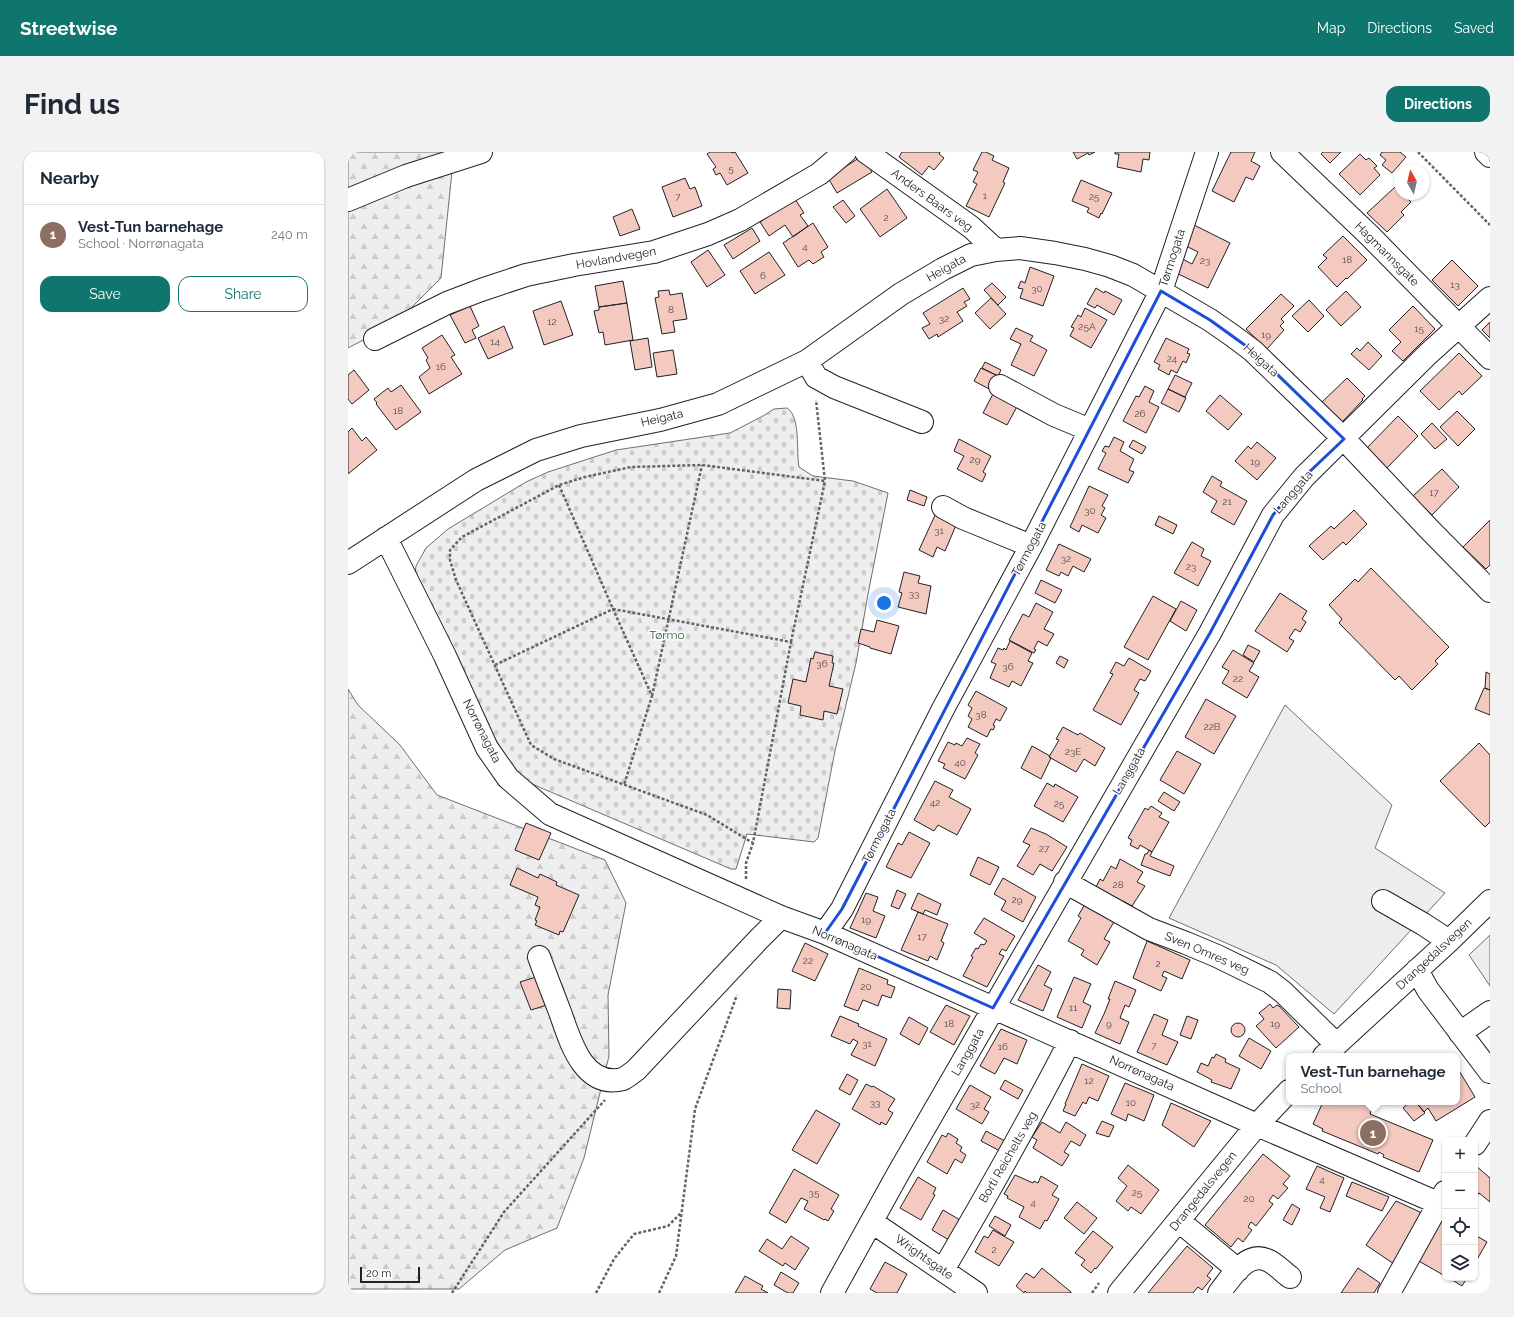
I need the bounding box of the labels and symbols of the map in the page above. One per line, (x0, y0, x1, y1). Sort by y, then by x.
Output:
house number: 5 (728, 163, 734, 174)
north arrow (1394, 164, 1430, 200)
street label: Anders Baars veg (889, 166, 975, 234)
house number: 1 (983, 190, 988, 201)
house number: 7 (675, 191, 681, 202)
house number: 25 (1089, 191, 1100, 202)
house number: 2 (883, 212, 889, 223)
street label: Hagmannsgate (1352, 219, 1422, 289)
street label: Tørmogata (1156, 227, 1188, 289)
house number: 4 (802, 241, 808, 252)
street label: Hovlandvegen (575, 244, 657, 272)
street label: Heigata (924, 251, 968, 285)
house number: 18 (1342, 254, 1352, 265)
house number: 23 (1200, 255, 1210, 266)
house number: 6 (760, 270, 766, 281)
house number: 13 (1450, 279, 1460, 290)
house number: 30 (1031, 283, 1043, 294)
house number: 8 (668, 304, 674, 315)
house number: 32 (939, 313, 949, 324)
house number: 12 (547, 316, 557, 327)
house number: 25A (1078, 321, 1096, 332)
house number: 15 (1414, 323, 1424, 334)
house number: 19 (1261, 329, 1271, 340)
house number: 14 (490, 336, 500, 347)
street label: Heigata (1240, 340, 1282, 380)
house number: 24 (1167, 353, 1178, 364)
house number: 16 (436, 361, 446, 372)
house number: 18 (393, 405, 403, 416)
street label: Heigata (640, 406, 684, 430)
house number: 26 (1134, 408, 1146, 419)
house number: 29 (969, 454, 981, 465)
house number: 19 (1250, 456, 1260, 467)
street label: Langgata (1271, 468, 1315, 516)
house number: 17 (1429, 487, 1439, 498)
house number: 21 (1222, 496, 1232, 507)
house number: 30 (1084, 505, 1096, 516)
street label: Tørmogata (1009, 519, 1049, 579)
house number: 31 (934, 525, 945, 536)
house number: 32 (1061, 553, 1071, 564)
house number: 23 (1186, 561, 1196, 572)
house number: 33 (909, 588, 919, 599)
your location (874, 593, 894, 613)
park label: Tørmo (649, 628, 685, 642)
house number: 36 (816, 658, 828, 669)
house number: 36 (1002, 661, 1014, 672)
house number: 22 (1233, 673, 1243, 684)
street label: Norrønagata (460, 697, 504, 765)
house number: 38 (975, 709, 987, 720)
house number: 22B (1203, 721, 1221, 732)
street label: Langgata (1110, 745, 1148, 797)
house number: 23E (1065, 746, 1081, 757)
house number: 40 (954, 757, 966, 768)
house number: 42 (930, 797, 940, 808)
house number: 25 (1054, 798, 1065, 809)
street label: Tørmogata (859, 806, 899, 866)
house number: 27 (1039, 843, 1050, 854)
house number: 28 (1112, 879, 1124, 890)
house number: 29 (1011, 894, 1023, 905)
house number: 19 (861, 914, 871, 925)
street label: Drangedalsvegen (1393, 915, 1475, 993)
street label: Norrønagata (810, 923, 880, 963)
street label: Sven Omres veg (1163, 929, 1251, 977)
house number: 17 (917, 931, 927, 942)
house number: 22 (803, 955, 813, 966)
house number: 2 (1155, 958, 1161, 969)
house number: 20 (860, 981, 872, 992)
house number: 11 (1069, 1002, 1078, 1013)
house number: 18 (944, 1018, 954, 1029)
house number: 9 (1106, 1018, 1112, 1029)
house number: 19 (1270, 1018, 1280, 1029)
street label: Langgata (949, 1026, 987, 1078)
house number: 31 (862, 1038, 873, 1049)
house number: 7 (1151, 1040, 1157, 1051)
house number: 16 (998, 1041, 1008, 1052)
street label: Norrønagata (1107, 1052, 1177, 1094)
house number: 12 (1084, 1075, 1094, 1086)
house number: 33 (870, 1097, 880, 1108)
house number: 10 (1126, 1097, 1136, 1108)
house number: 32 (970, 1099, 980, 1110)
street label: Borti Reichelts veg (976, 1109, 1040, 1205)
pin: 1 (1360, 1118, 1386, 1148)
street label: Drangedalsvegen (1167, 1148, 1239, 1234)
house number: 4 (1319, 1174, 1325, 1185)
house number: 35 (809, 1187, 820, 1198)
house number: 25 (1132, 1187, 1143, 1198)
house number: 20 (1243, 1193, 1255, 1204)
house number: 4 (1030, 1197, 1036, 1208)
street label: Wrightsgate (892, 1232, 956, 1282)
house number: 2 (991, 1244, 997, 1255)
scale bar (360, 1265, 420, 1284)

